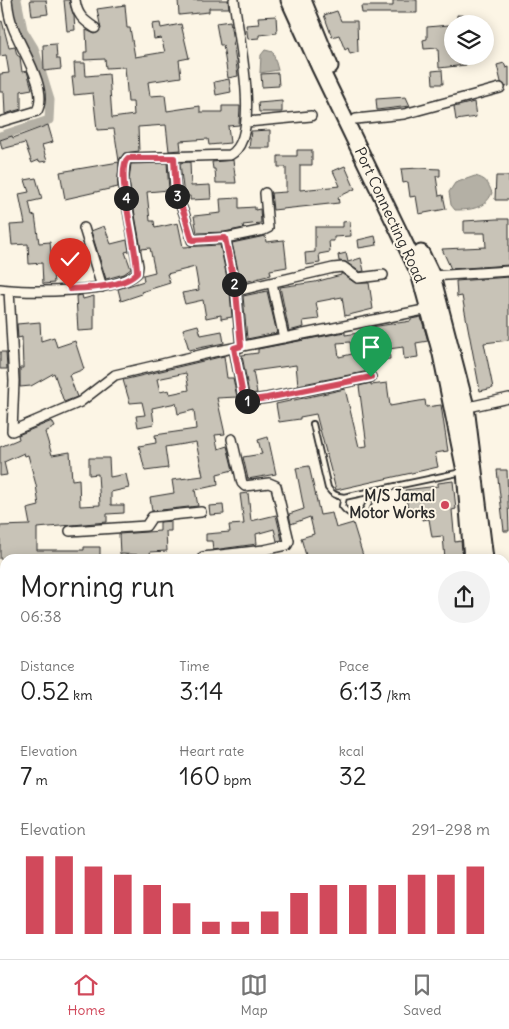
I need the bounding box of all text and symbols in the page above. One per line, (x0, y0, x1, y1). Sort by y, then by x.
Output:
map controls (444, 15, 494, 65)
button: layers (444, 15, 494, 65)
street label: Port Connecting Road (351, 144, 430, 286)
pin: 3 (164, 184, 190, 208)
pin: 4 (114, 186, 138, 210)
text: 3 (174, 187, 181, 205)
text: 4 (122, 189, 131, 207)
pin (49, 238, 91, 289)
icon: check (56, 245, 84, 273)
pin: 2 (222, 272, 246, 296)
text: 2 (231, 275, 238, 293)
pin (350, 326, 392, 377)
icon: arrive (357, 333, 385, 361)
pin: 1 (234, 388, 260, 414)
text: 1 (245, 392, 250, 410)
place label: M/S Jamal Motor Works (349, 486, 435, 522)
marker: M/S Jamal Motor Works (439, 499, 451, 511)
text: Morning run (20, 569, 175, 605)
button: share (438, 571, 490, 623)
text: 06:38 (20, 606, 62, 626)
text: Distance (20, 657, 75, 675)
text: Time (179, 657, 210, 675)
text: Pace (339, 657, 369, 675)
text: 0.52 (20, 675, 70, 707)
text: 3:14 (179, 675, 224, 707)
text: 6:13 (339, 675, 383, 707)
text: km (70, 686, 92, 704)
text: /km (383, 686, 411, 704)
text: Elevation (20, 742, 77, 760)
text: Heart rate (179, 742, 244, 760)
text: kcal (339, 742, 364, 760)
text: 7 (20, 760, 32, 792)
text: 160 (179, 760, 220, 792)
text: 32 (339, 760, 367, 792)
text: m (32, 771, 48, 789)
text: bpm (220, 771, 251, 789)
text: Elevation (20, 819, 86, 839)
text: 291–298 m (412, 819, 490, 839)
tab: Home (67, 971, 105, 1019)
tab: Map (240, 971, 268, 1019)
tab: Saved (403, 971, 441, 1019)

